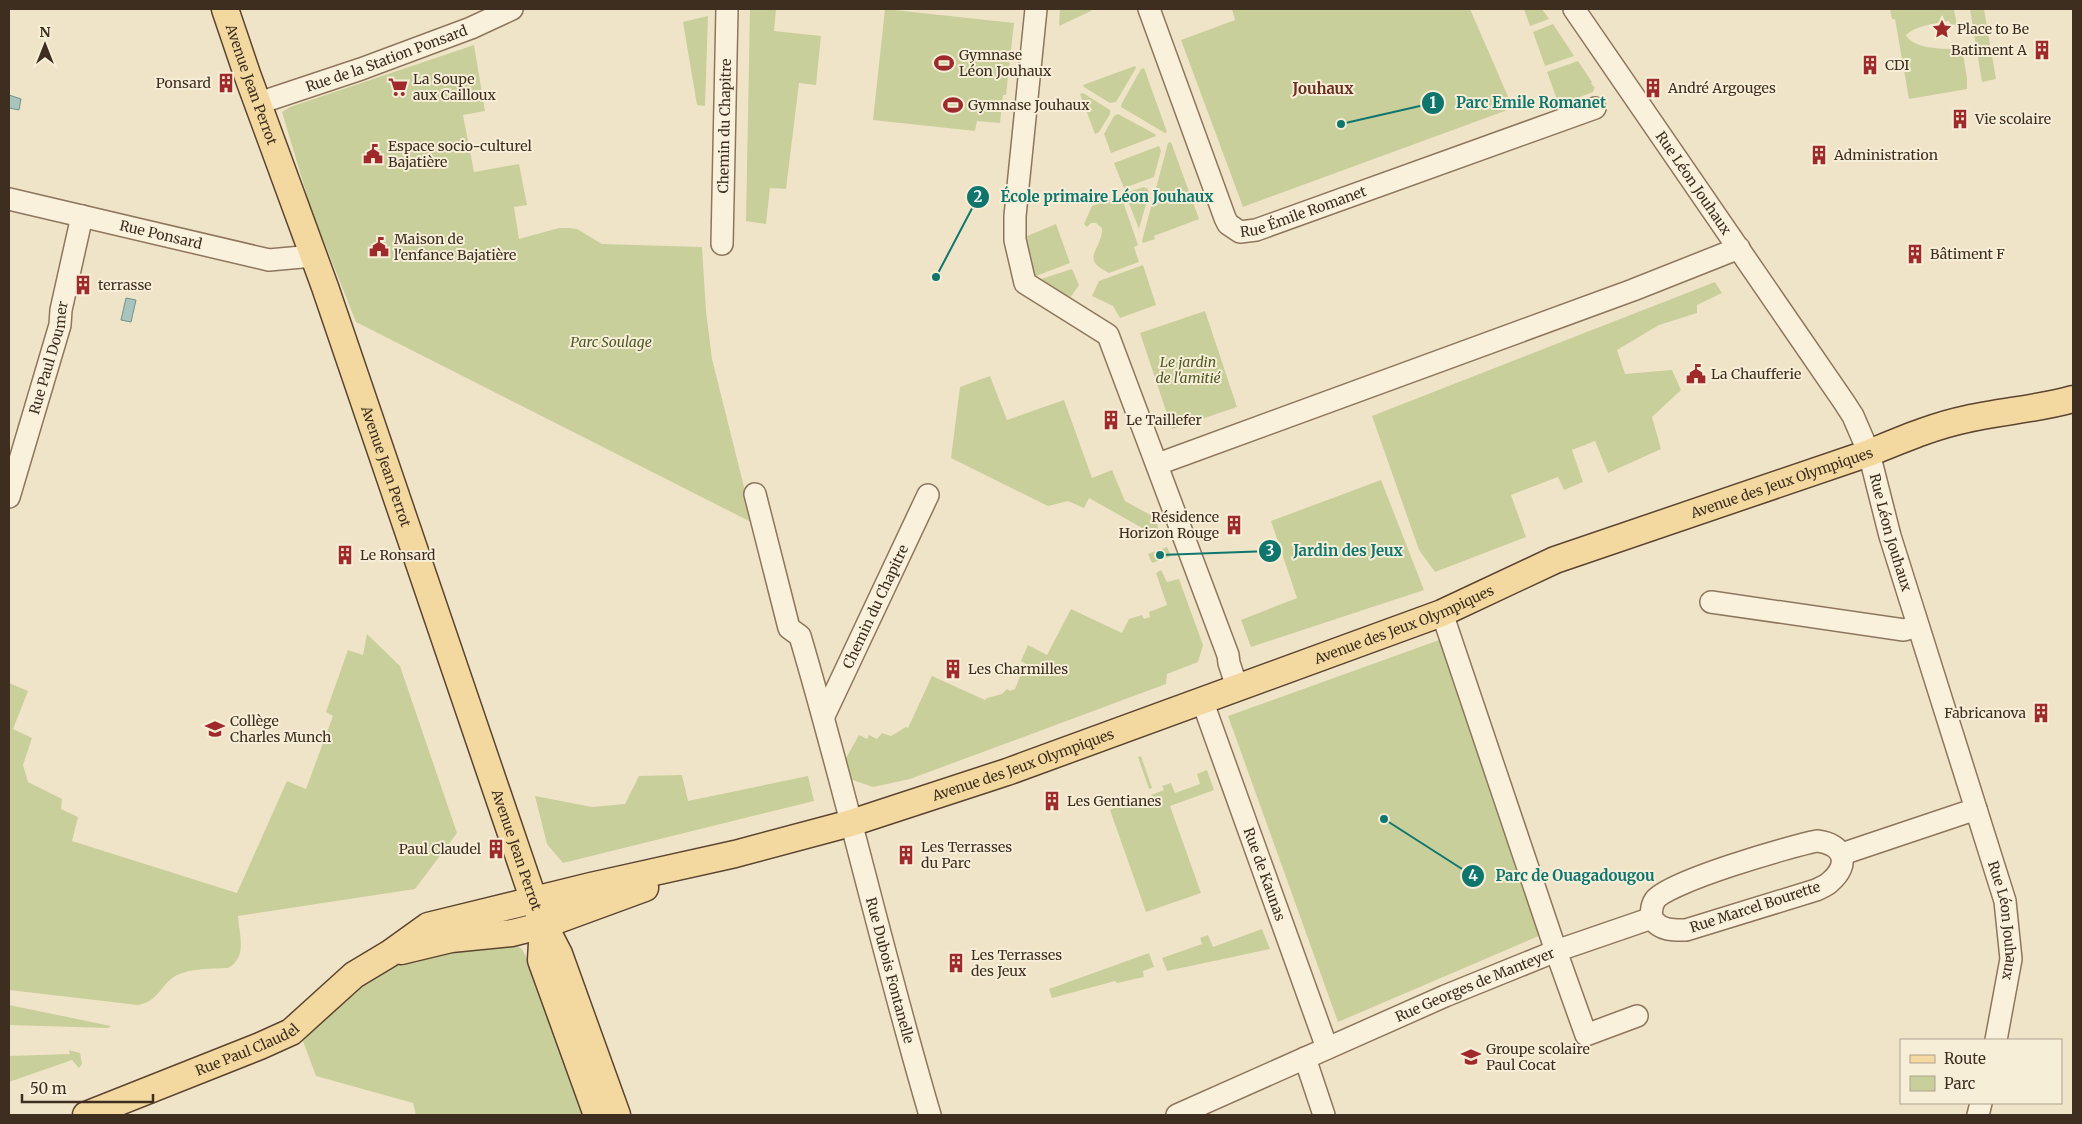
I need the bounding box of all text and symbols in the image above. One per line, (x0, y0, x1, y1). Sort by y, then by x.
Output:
place icon: Place to Be (1931, 18, 1953, 40)
north arrow (20, 20, 70, 70)
place label: Place to Be (1957, 20, 2029, 38)
street label: Avenue Jean Perrot (221, 21, 281, 148)
street label: Rue de la Station Ponsard (303, 21, 470, 96)
text: N (39, 23, 51, 41)
building icon: Batiment A (2031, 39, 2053, 61)
place label: Batiment A (1951, 41, 2027, 59)
place label: Gymnase Léon Jouhaux (959, 46, 1052, 80)
sports icon: Gymnase Léon Jouhaux (933, 52, 955, 74)
building icon: CDI (1859, 54, 1881, 76)
place label: CDI (1885, 56, 1910, 74)
street label: Chemin du Chapitre (714, 58, 735, 194)
place label: La Soupe aux Cailloux (413, 70, 497, 104)
building icon: Ponsard (215, 72, 237, 94)
place label: Ponsard (156, 74, 212, 92)
supermarket icon: La Soupe aux Cailloux (387, 76, 409, 98)
building icon: André Argouges (1642, 77, 1664, 99)
district label: Jouhaux (1292, 79, 1354, 98)
place label: André Argouges (1667, 79, 1776, 97)
callout: Parc Emile Romanet (1421, 88, 1616, 118)
text: 1 (1430, 93, 1437, 112)
text: Parc Emile Romanet (1456, 93, 1606, 112)
sports icon: Gymnase Jouhaux (942, 94, 964, 116)
place label: Gymnase Jouhaux (968, 96, 1090, 114)
building icon: Vie scolaire (1949, 108, 1971, 130)
place label: Vie scolaire (1974, 110, 2051, 128)
street label: Rue Léon Jouhaux (1652, 128, 1736, 239)
place label: Espace socio-culturel Bajatière (388, 137, 532, 171)
public building icon: Espace socio-culturel Bajatière (362, 143, 384, 165)
building icon: Administration (1808, 144, 1830, 166)
place label: Administration (1833, 146, 1938, 164)
callout: École primaire Léon Jouhaux (966, 182, 1224, 212)
street label: Rue Émile Romanet (1239, 182, 1369, 241)
text: École primaire Léon Jouhaux (1000, 186, 1214, 206)
text: 2 (974, 187, 983, 206)
street label: Rue Ponsard (118, 216, 204, 253)
place label: Maison de l'enfance Bajatière (394, 230, 516, 264)
public building icon: Maison de l'enfance Bajatière (368, 236, 390, 258)
building icon: Bâtiment F (1904, 243, 1926, 265)
place label: Bâtiment F (1930, 245, 2005, 263)
building icon: terrasse (72, 274, 94, 296)
place label: terrasse (98, 276, 152, 294)
street label: Rue Paul Doumer (25, 299, 72, 416)
park label: Parc Soulage (570, 333, 652, 351)
park label: Le jardin de l'amitié (1155, 353, 1221, 387)
public building icon: La Chaufferie (1685, 363, 1707, 385)
place label: La Chaufferie (1711, 365, 1801, 383)
street label: Avenue Jean Perrot (357, 403, 415, 530)
building icon: Le Taillefer (1100, 409, 1122, 431)
place label: Le Taillefer (1126, 411, 1202, 429)
street label: Avenue des Jeux Olympiques (1687, 443, 1876, 522)
street label: Rue Léon Jouhaux (1866, 472, 1916, 594)
place label: Résidence Horizon Rouge (1119, 508, 1219, 542)
building icon: Résidence Horizon Rouge (1223, 514, 1245, 536)
callout: Jardin des Jeux (1258, 536, 1413, 566)
text: 3 (1266, 541, 1274, 560)
text: Jardin des Jeux (1292, 541, 1404, 560)
street label: Chemin du Chapitre (839, 542, 912, 671)
building icon: Le Ronsard (334, 544, 356, 566)
place label: Le Ronsard (360, 546, 436, 564)
street label: Avenue des Jeux Olympiques (1311, 581, 1497, 668)
building icon: Les Charmilles (942, 658, 964, 680)
place label: Les Charmilles (968, 660, 1068, 678)
building icon: Fabricanova (2030, 702, 2052, 724)
place label: Fabricanova (1944, 704, 2026, 722)
place label: Collège Charles Munch (230, 712, 331, 746)
school or university icon: Collège Charles Munch (204, 718, 226, 740)
street label: Avenue des Jeux Olympiques (929, 725, 1117, 805)
street label: Avenue Jean Perrot (487, 786, 546, 914)
building icon: Les Gentianes (1041, 790, 1063, 812)
place label: Les Gentianes (1067, 792, 1162, 810)
street label: Rue de Kaunas (1239, 825, 1290, 923)
building icon: Paul Claudel (485, 838, 507, 860)
place label: Les Terrasses du Parc (921, 838, 1012, 872)
place label: Paul Claudel (399, 840, 482, 858)
building icon: Les Terrasses du Parc (895, 844, 917, 866)
street label: Rue Léon Jouhaux (1984, 858, 2020, 982)
callout: Parc de Ouagadougou (1461, 861, 1665, 891)
text: 4 (1468, 866, 1478, 885)
text: Parc de Ouagadougou (1495, 866, 1655, 885)
street label: Rue Marcel Bourette (1688, 877, 1822, 937)
street label: Rue Dubois Fontanelle (862, 895, 918, 1045)
street label: Rue Georges de Manteyer (1392, 944, 1557, 1026)
place label: Les Terrasses des Jeux (971, 946, 1062, 980)
building icon: Les Terrasses des Jeux (945, 952, 967, 974)
street label: Rue Paul Claudel (193, 1019, 304, 1080)
legend (1900, 1039, 2062, 1104)
place label: Groupe scolaire Paul Cocat (1486, 1040, 1590, 1074)
school or university icon: Groupe scolaire Paul Cocat (1460, 1046, 1482, 1068)
text: Route (1944, 1049, 1986, 1068)
scale bar (22, 1072, 154, 1104)
text: Parc (1944, 1074, 1976, 1093)
text: 50 m (30, 1079, 67, 1098)

